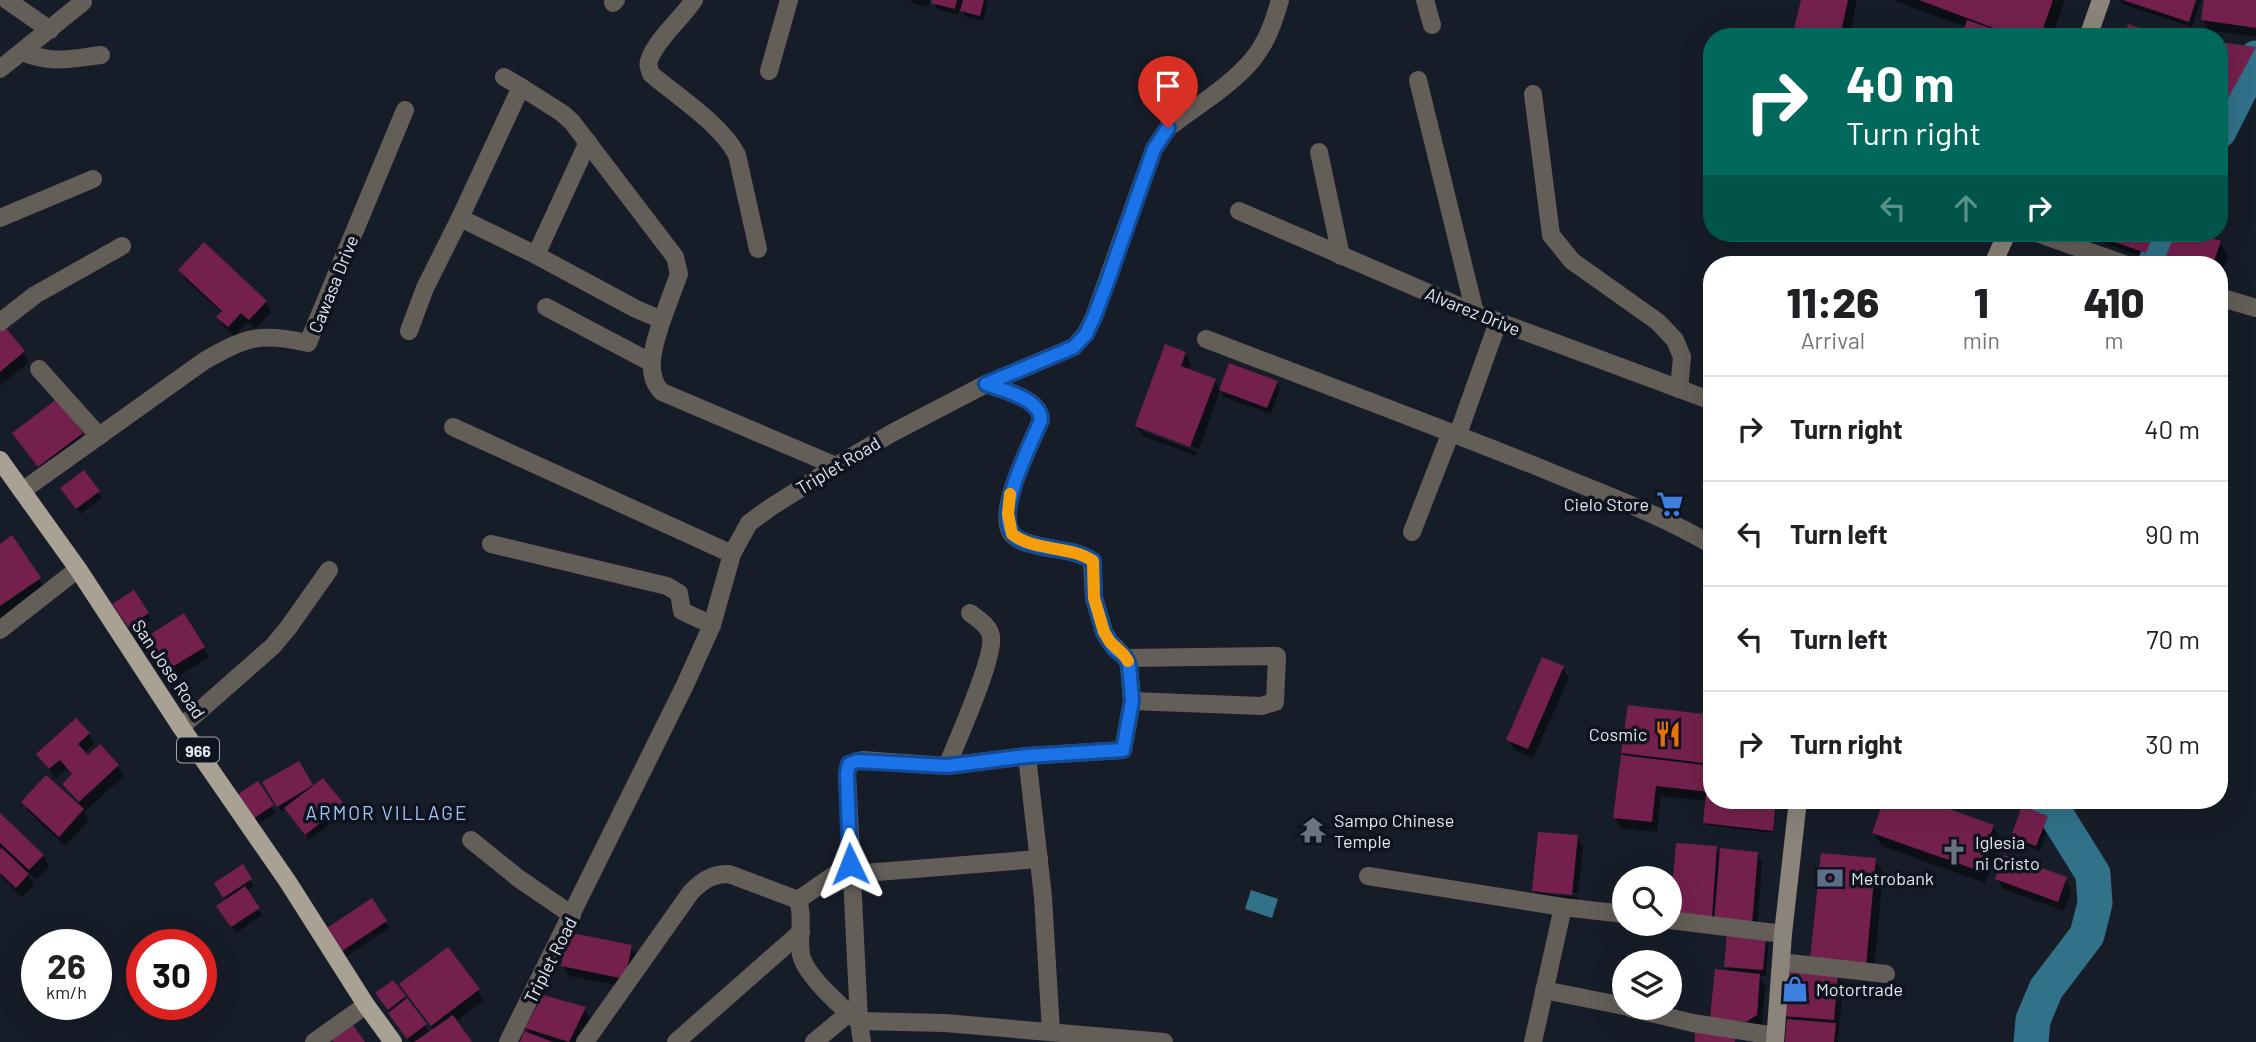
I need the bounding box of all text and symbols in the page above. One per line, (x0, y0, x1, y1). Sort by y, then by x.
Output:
text: 40 m (1846, 53, 1954, 112)
pin (1138, 56, 1198, 128)
icon: right (1731, 56, 1822, 147)
icon: arrive (1149, 67, 1187, 105)
text: Turn right (1846, 113, 1981, 151)
icon: left (1874, 189, 1912, 227)
icon: ahead (1947, 189, 1985, 227)
icon: right (2020, 189, 2058, 227)
street label: Cawasa Drive (303, 232, 363, 336)
text: 11:26 (1787, 276, 1879, 326)
text: 1 (1974, 276, 1989, 326)
text: 410 (2083, 276, 2144, 326)
street label: Alvarez Drive (1422, 282, 1524, 340)
text: Arrival (1801, 326, 1865, 354)
text: min (1963, 326, 2000, 354)
text: m (2104, 326, 2123, 354)
icon: right (1731, 410, 1769, 448)
text: Turn right (1790, 413, 1903, 444)
text: 40 m (2144, 413, 2200, 444)
street label: Triplet Road (792, 431, 884, 499)
supermarket icon: Cielo Store (1655, 489, 1685, 519)
place label: Cielo Store (1564, 493, 1649, 515)
icon: left (1731, 515, 1769, 553)
text: Turn left (1790, 518, 1888, 549)
text: 90 m (2145, 518, 2200, 549)
street label: San Jose Road (128, 615, 210, 723)
icon: left (1731, 620, 1769, 658)
text: Turn left (1790, 623, 1888, 654)
text: 70 m (2146, 623, 2200, 654)
restaurant icon: Cosmic (1653, 719, 1683, 749)
place label: Cosmic (1589, 723, 1647, 745)
icon: right (1731, 725, 1769, 763)
text: Turn right (1790, 728, 1903, 759)
text: 30 m (2145, 728, 2200, 759)
road number: 966 (177, 737, 219, 762)
district label: ARMOR VILLAGE (306, 801, 468, 824)
place label: Sampo Chinese Temple (1334, 809, 1454, 852)
temple icon: Sampo Chinese Temple (1298, 815, 1328, 845)
position arrow (813, 827, 887, 901)
place label: Iglesia ni Cristo (1975, 831, 2040, 874)
church icon: Iglesia ni Cristo (1939, 837, 1969, 867)
bank icon: Metrobank (1815, 863, 1845, 893)
map controls (1612, 866, 1682, 1020)
button: search (1612, 866, 1682, 936)
place label: Metrobank (1851, 867, 1934, 889)
street label: Triplet Road (519, 913, 581, 1007)
speed limit sign: 30 (126, 929, 217, 1020)
text: 26 (47, 944, 86, 986)
button: layers (1612, 950, 1682, 1020)
shop icon: Motortrade (1780, 974, 1810, 1004)
place label: Motortrade (1816, 978, 1903, 1000)
text: km/h (46, 981, 87, 1003)

